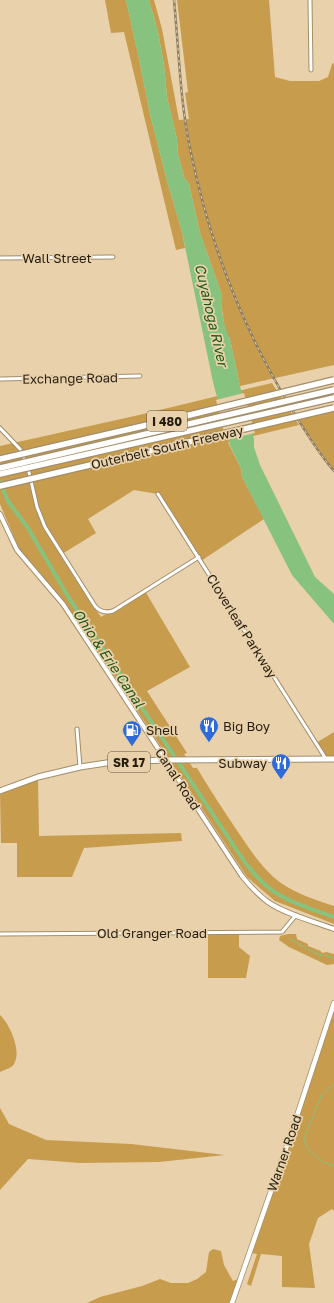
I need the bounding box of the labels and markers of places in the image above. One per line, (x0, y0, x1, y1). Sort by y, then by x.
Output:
restaurant icon: Big Boy (198, 715, 220, 743)
place label: Big Boy (223, 718, 271, 734)
fuel station icon: Shell (121, 719, 143, 747)
place label: Shell (146, 722, 178, 738)
restaurant icon: Subway (270, 752, 292, 780)
place label: Subway (218, 755, 268, 771)

